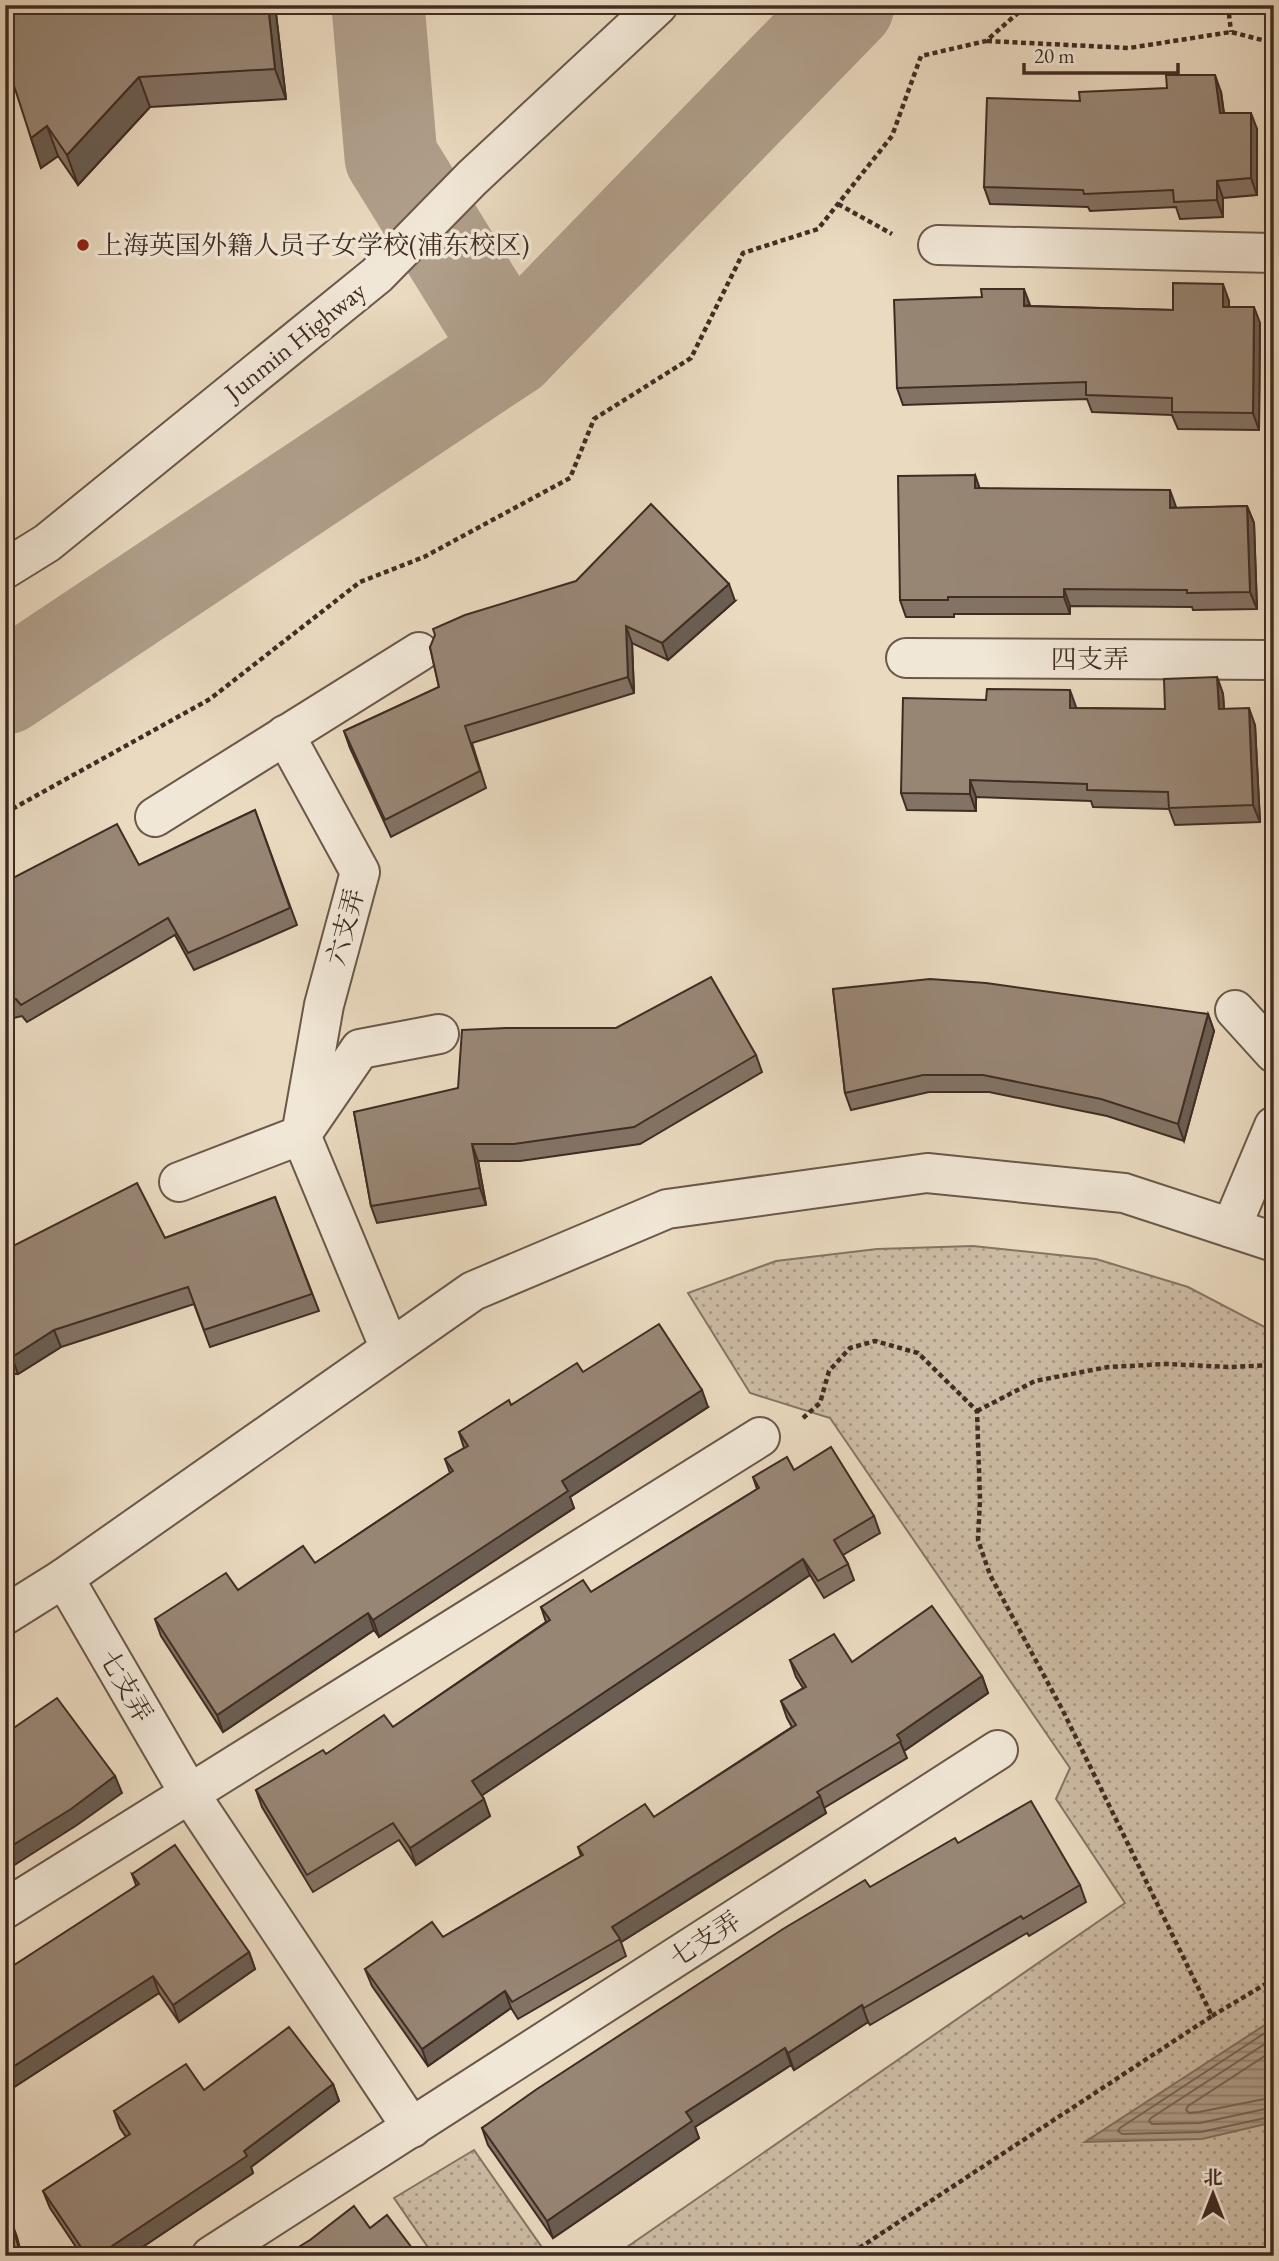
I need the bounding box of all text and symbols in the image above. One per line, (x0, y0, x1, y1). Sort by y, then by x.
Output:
scale bar (1024, 32, 1178, 76)
text: 20 m (1034, 42, 1075, 69)
place label: 上海英国外籍人员子女学校(浦东校区) (97, 228, 529, 262)
marker: 上海英国外籍人员子女学校(浦东校区) (75, 237, 91, 253)
street label: Junmin Highway (216, 273, 373, 410)
street label: 四支弄 (1051, 642, 1129, 676)
street label: 六支弄 (318, 885, 372, 969)
street label: 七支弄 (92, 1644, 160, 1728)
street label: 七支弄 (663, 1903, 747, 1975)
north arrow (1178, 2160, 1248, 2230)
text: 北 (1203, 2165, 1223, 2190)

